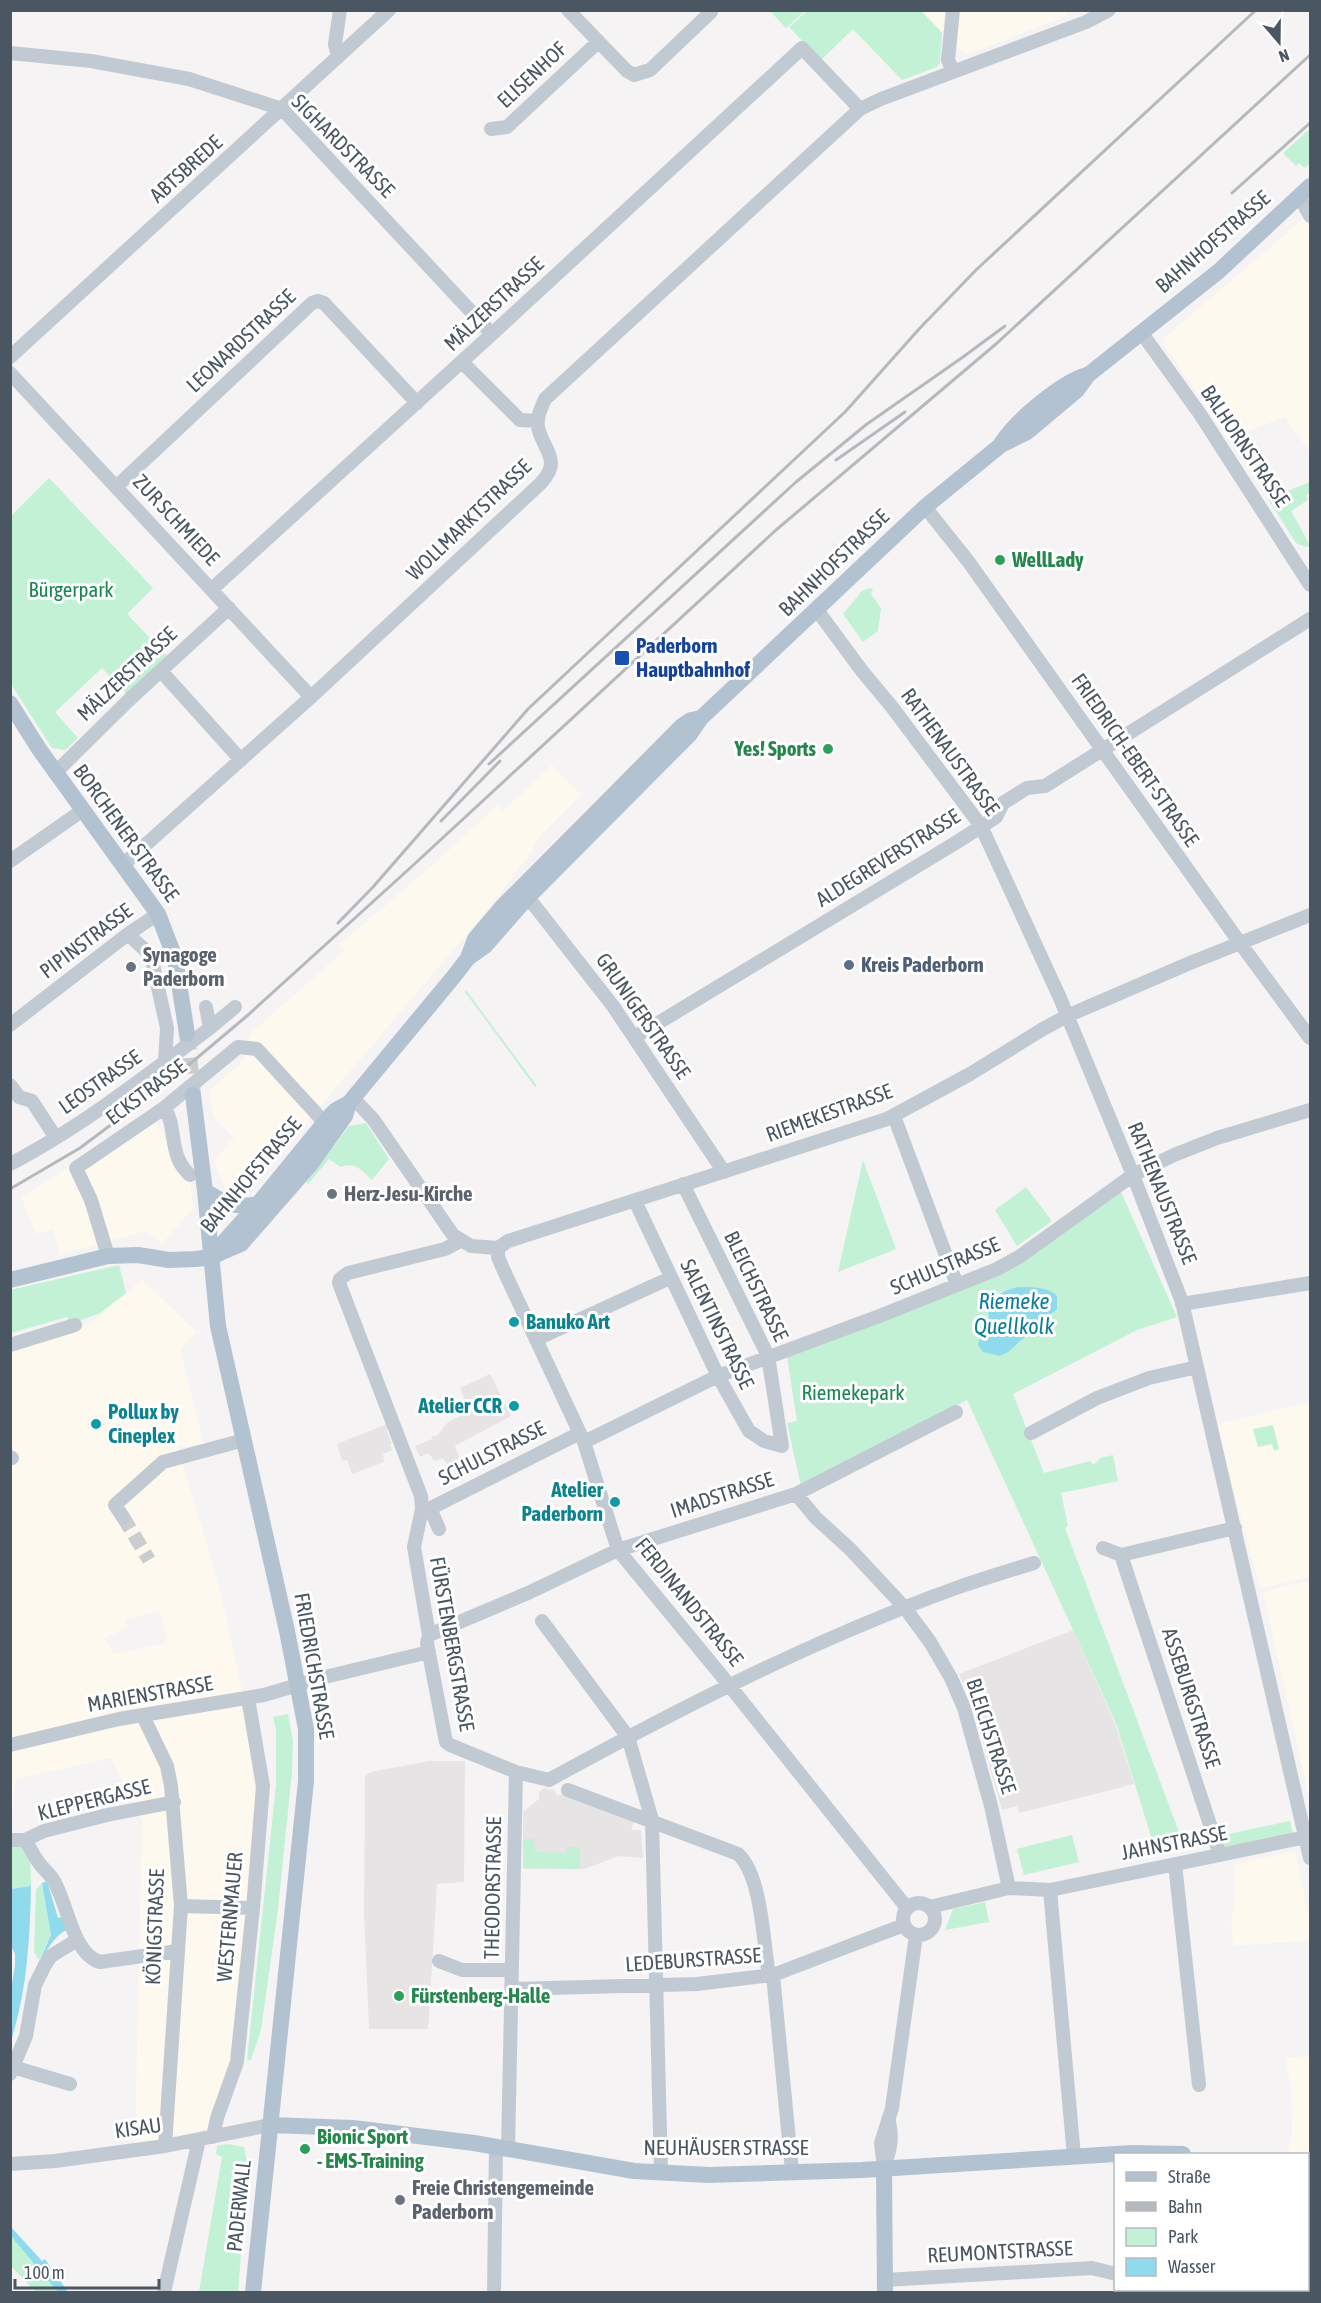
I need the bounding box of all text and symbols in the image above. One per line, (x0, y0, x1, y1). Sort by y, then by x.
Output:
north arrow (1249, 12, 1309, 72)
street label: ELISENHOF (492, 36, 571, 112)
text: N (1277, 46, 1292, 66)
street label: SIGHARDSTRASSE (287, 89, 400, 202)
street label: ABTSBREDE (144, 130, 226, 207)
street label: BAHNHOFSTRASSE (1150, 185, 1274, 297)
street label: MÄLZERSTRASSE (439, 251, 548, 355)
street label: LEONARDSTRASSE (181, 284, 300, 397)
street label: BALHORNSTRASSE (1196, 380, 1295, 511)
street label: WOLLMARKTSTRASSE (401, 454, 535, 585)
street label: ZUR SCHMIEDE (129, 469, 225, 570)
street label: BAHNHOFSTRASSE (773, 504, 893, 621)
place label: WellLady (1011, 547, 1084, 571)
marker: WellLady (993, 553, 1007, 567)
park label: Bürgerpark (28, 577, 114, 601)
street label: MÄLZERSTRASSE (72, 621, 181, 725)
place label: Paderborn Hauptbahnhof (636, 633, 750, 681)
marker: Paderborn Hauptbahnhof (613, 649, 631, 667)
street label: FRIEDRICH-EBERT-STRASSE (1067, 669, 1204, 850)
street label: RATHENAUSTRASSE (897, 683, 1005, 820)
place label: Yes! Sports (734, 736, 817, 760)
marker: Yes! Sports (821, 742, 835, 756)
street label: BORCHENER STRASSE (69, 759, 185, 906)
street label: ALDEGREVERSTRASSE (811, 803, 964, 911)
street label: PIPINSTRASSE (35, 898, 136, 983)
place label: Synagoge Paderborn (143, 942, 225, 990)
street label: GRUNIGERSTRASSE (592, 948, 696, 1083)
place label: Kreis Paderborn (861, 952, 984, 976)
marker: Kreis Paderborn (842, 958, 856, 972)
marker: Synagoge Paderborn (124, 960, 138, 974)
street label: LEOSTRASSE (54, 1044, 145, 1118)
street label: ECKSTRASSE (101, 1053, 190, 1129)
street label: RIEMEKESTRASSE (762, 1078, 895, 1146)
street label: BAHNHOFSTRASSE (195, 1112, 305, 1237)
street label: RATHENAUSTRASSE (1124, 1118, 1202, 1267)
place label: Herz-Jesu-Kirche (344, 1181, 473, 1205)
marker: Herz-Jesu-Kirche (325, 1187, 339, 1201)
street label: BLEICHSTRASSE (720, 1227, 794, 1345)
street label: SCHULSTRASSE (886, 1231, 1003, 1299)
street label: SALENTINSTRASSE (676, 1255, 760, 1392)
water label: Riemeke Quellkolk (974, 1288, 1054, 1339)
place label: Banuko Art (526, 1309, 610, 1333)
marker: Banuko Art (507, 1315, 521, 1329)
park label: Riemekepark (801, 1380, 905, 1404)
place label: Atelier CCR (417, 1393, 502, 1417)
place label: Pollux by Cineplex (108, 1399, 179, 1447)
marker: Atelier CCR (507, 1399, 521, 1413)
street label: SCHULSTRASSE (434, 1415, 549, 1489)
marker: Pollux by Cineplex (89, 1417, 103, 1431)
street label: IMADSTRASSE (667, 1466, 776, 1522)
place label: Atelier Paderborn (521, 1477, 604, 1525)
marker: Atelier Paderborn (608, 1495, 622, 1509)
street label: FERDINANDSTRASSE (631, 1533, 749, 1670)
street label: FÜRSTENBERGSTRASSE (426, 1555, 480, 1733)
street label: FRIEDRICHSTRASSE (290, 1591, 340, 1741)
street label: ASSEBURGSTRASSE (1158, 1625, 1226, 1771)
street label: MARIENSTRASSE (85, 1670, 214, 1716)
street label: BLEICHSTRASSE (962, 1675, 1022, 1796)
street label: KLEPPERGASSE (35, 1773, 153, 1825)
street label: THEODORSTRASSE (479, 1816, 505, 1959)
street label: JAHNSTRASSE (1119, 1820, 1229, 1864)
street label: WESTERNMAUER (211, 1851, 247, 1983)
street label: KÖNIGSTRASSE (140, 1868, 168, 1985)
street label: LEDEBURSTRASSE (624, 1942, 762, 1976)
place label: Fürstenberg-Halle (411, 1983, 550, 2007)
marker: Fürstenberg-Halle (392, 1989, 406, 2003)
street label: KISAU (113, 2112, 163, 2142)
place label: Bionic Sport - EMS-Training (317, 2124, 425, 2172)
street label: NEUHÄUSER STRASSE (643, 2135, 809, 2159)
marker: Bionic Sport - EMS-Training (298, 2142, 312, 2156)
legend (1114, 2153, 1309, 2291)
street label: PADERWALL (221, 2159, 255, 2253)
text: Straße (1168, 2166, 1211, 2187)
place label: Freie Christengemeinde Paderborn (412, 2175, 594, 2223)
marker: Freie Christengemeinde Paderborn (393, 2193, 407, 2207)
text: Bahn (1168, 2196, 1202, 2217)
text: Park (1168, 2226, 1198, 2247)
street label: REUMONTSTRASSE (927, 2235, 1073, 2267)
scale bar (15, 2252, 159, 2290)
text: Wasser (1168, 2256, 1216, 2277)
text: 100 m (24, 2262, 65, 2283)

